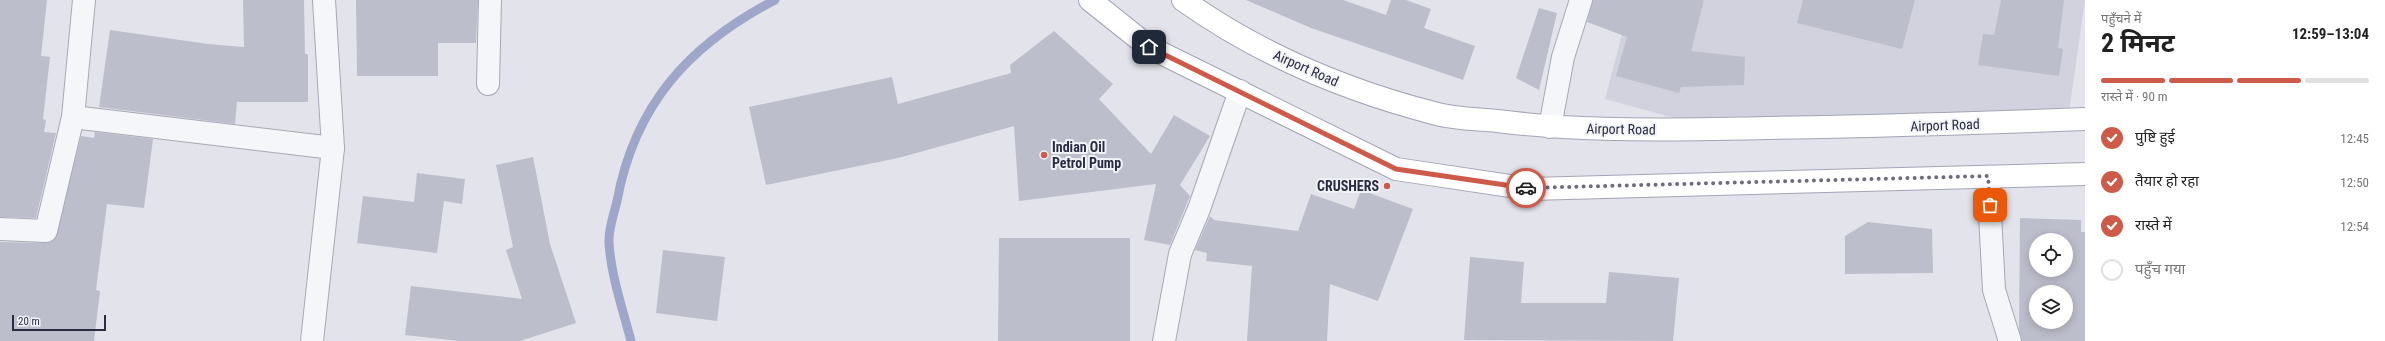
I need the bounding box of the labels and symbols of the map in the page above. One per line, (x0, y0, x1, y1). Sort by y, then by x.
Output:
pin (1132, 30, 1166, 64)
street label: Airport Road (1271, 47, 1341, 89)
street label: Airport Road (1910, 116, 1980, 134)
street label: Airport Road (1586, 120, 1656, 138)
place label: Indian Oil Petrol Pump (1052, 139, 1121, 171)
marker: Indian Oil Petrol Pump (1039, 150, 1049, 160)
courier (1506, 168, 1546, 208)
place label: CRUSHERS (1317, 178, 1379, 194)
marker: CRUSHERS (1382, 181, 1392, 191)
pin (1973, 188, 2007, 222)
scale bar (12, 313, 106, 332)

